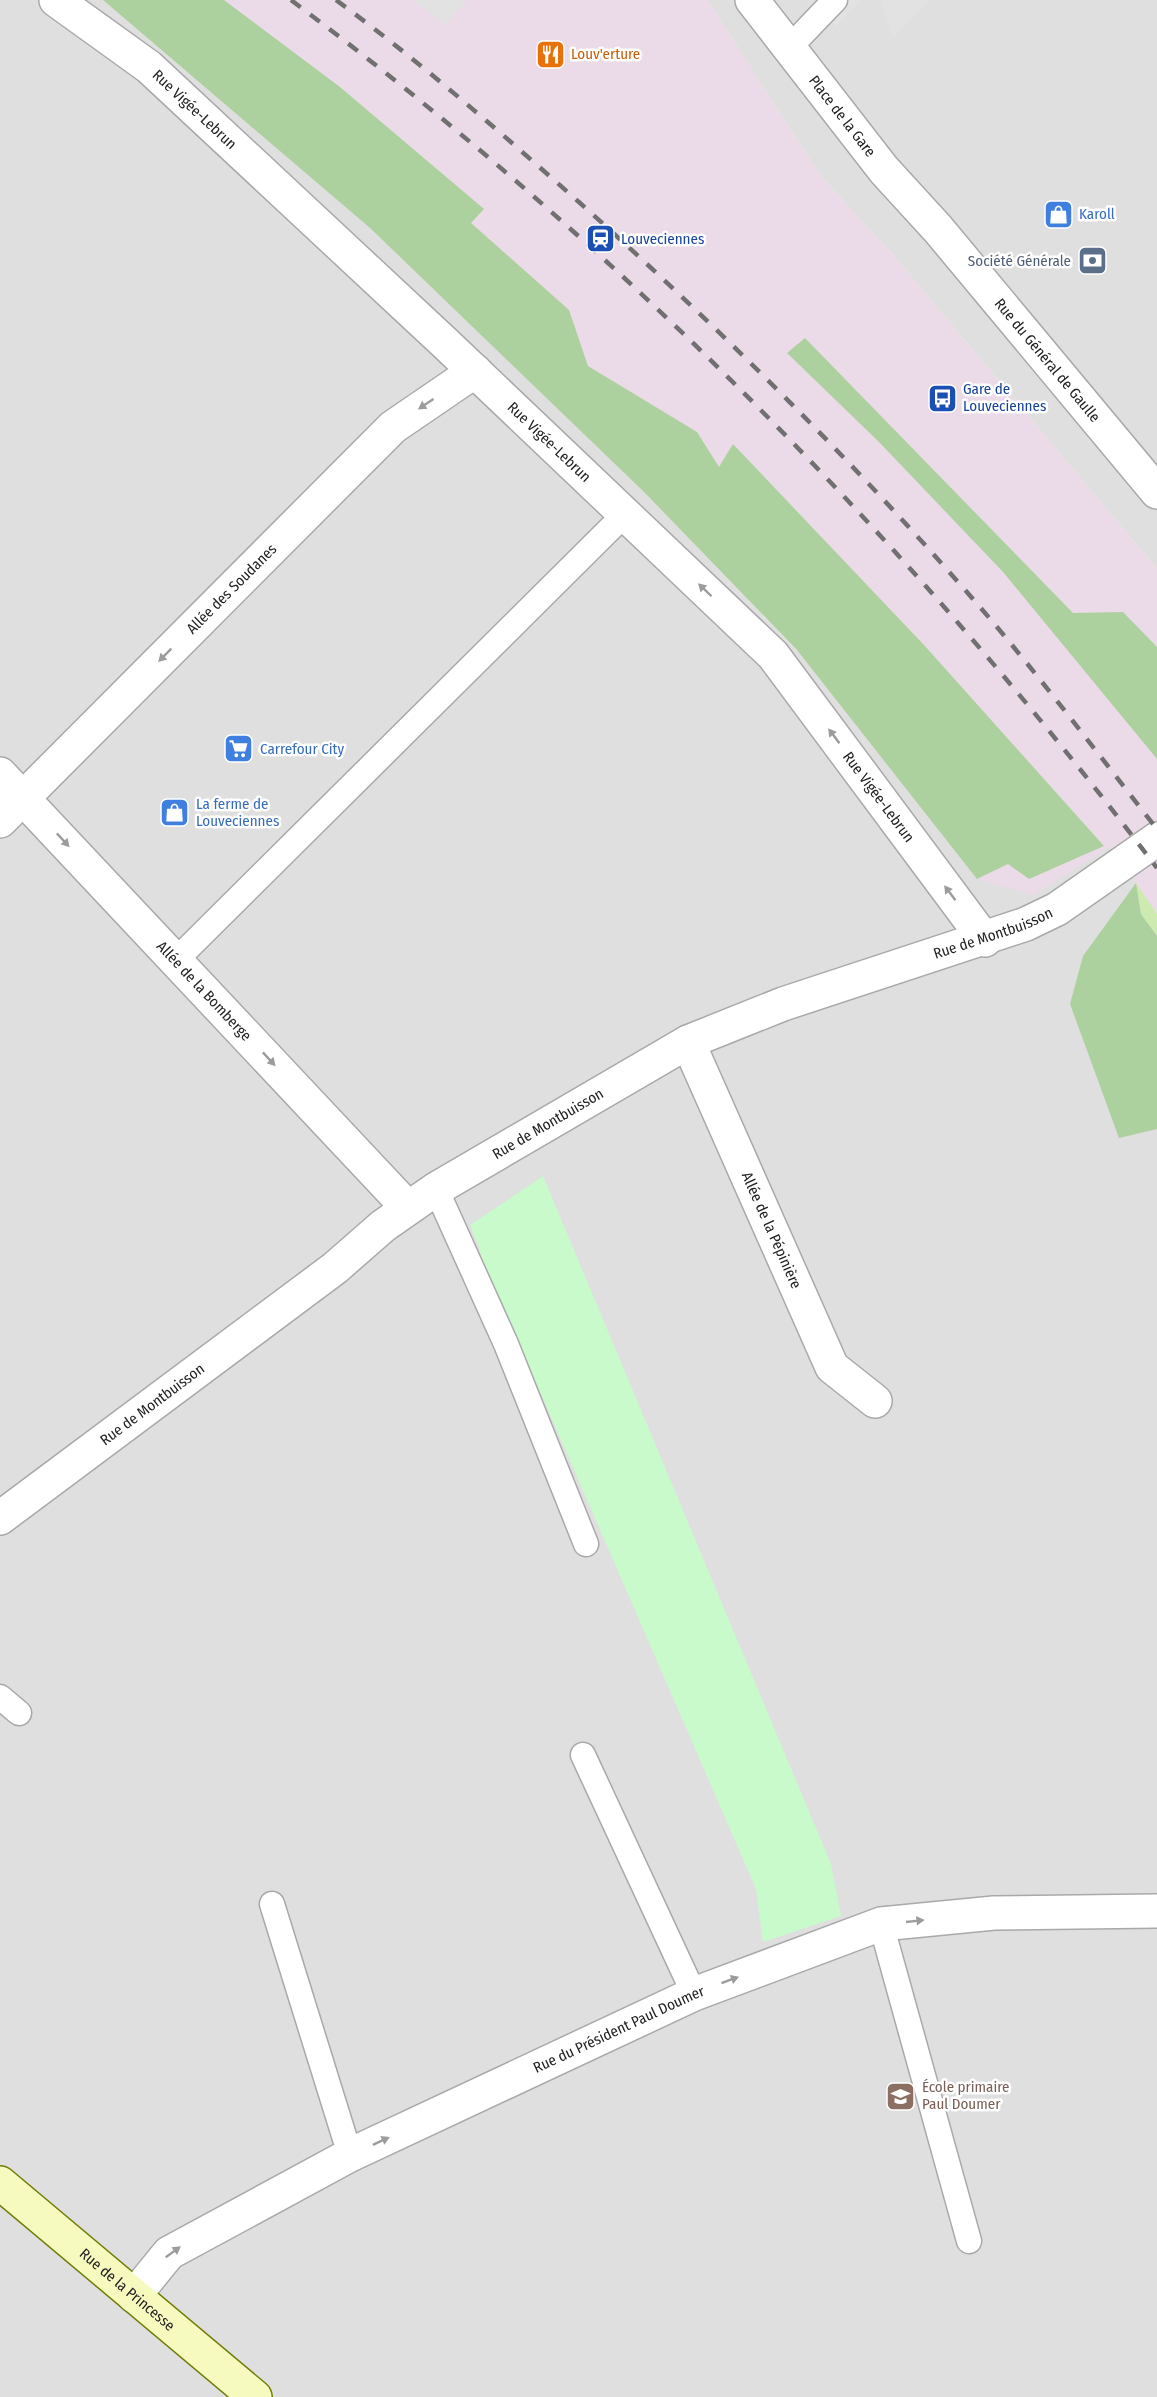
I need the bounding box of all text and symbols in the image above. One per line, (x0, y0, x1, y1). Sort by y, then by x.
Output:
restaurant icon: Louv'erture (534, 38, 566, 70)
place label: Louv'erture (571, 45, 640, 63)
street label: Rue Vigée-Lebrun (149, 66, 240, 153)
street label: Place de la Gare (805, 72, 879, 160)
shop icon: Karoll (1042, 198, 1074, 230)
place label: Karoll (1079, 205, 1115, 223)
station icon: Louveciennes (584, 223, 616, 255)
place label: Louveciennes (621, 230, 704, 248)
bank icon: Société Générale (1076, 245, 1108, 277)
place label: Société Générale (968, 252, 1071, 270)
street label: Rue du Général de Gaulle (991, 295, 1104, 426)
place label: Gare de Louveciennes (963, 380, 1046, 415)
bus stop icon: Gare de Louveciennes (926, 382, 958, 414)
one-way arrow (419, 398, 435, 410)
street label: Rue Vigée-Lebrun (504, 398, 595, 486)
street label: Allée des Soudanes (183, 540, 280, 638)
one-way arrow (699, 584, 713, 598)
one-way arrow (159, 648, 173, 662)
one-way arrow (828, 729, 840, 744)
supermarket icon: Carrefour City (223, 733, 255, 765)
place label: Carrefour City (260, 740, 344, 758)
street label: Rue Vigée-Lebrun (839, 748, 918, 846)
place label: La ferme de Louveciennes (196, 795, 279, 830)
shop icon: La ferme de Louveciennes (159, 797, 191, 829)
one-way arrow (56, 833, 70, 848)
one-way arrow (944, 885, 956, 901)
street label: Rue de Montbuisson (931, 904, 1056, 963)
street label: Allée de la Bomberge (153, 938, 255, 1045)
one-way arrow (261, 1051, 275, 1065)
street label: Rue de Montbuisson (489, 1084, 607, 1163)
street label: Allée de la Pépinière (738, 1169, 805, 1292)
street label: Rue de Montbuisson (97, 1360, 208, 1449)
one-way arrow (905, 1916, 924, 1926)
one-way arrow (721, 1975, 739, 1985)
street label: Rue du Président Paul Doumer (530, 1982, 707, 2077)
place label: École primaire Paul Doumer (922, 2078, 1009, 2113)
school or university icon: École primaire Paul Doumer (885, 2080, 917, 2112)
one-way arrow (373, 2136, 390, 2145)
street label: Rue de la Princesse (76, 2245, 178, 2335)
one-way arrow (165, 2247, 180, 2259)

